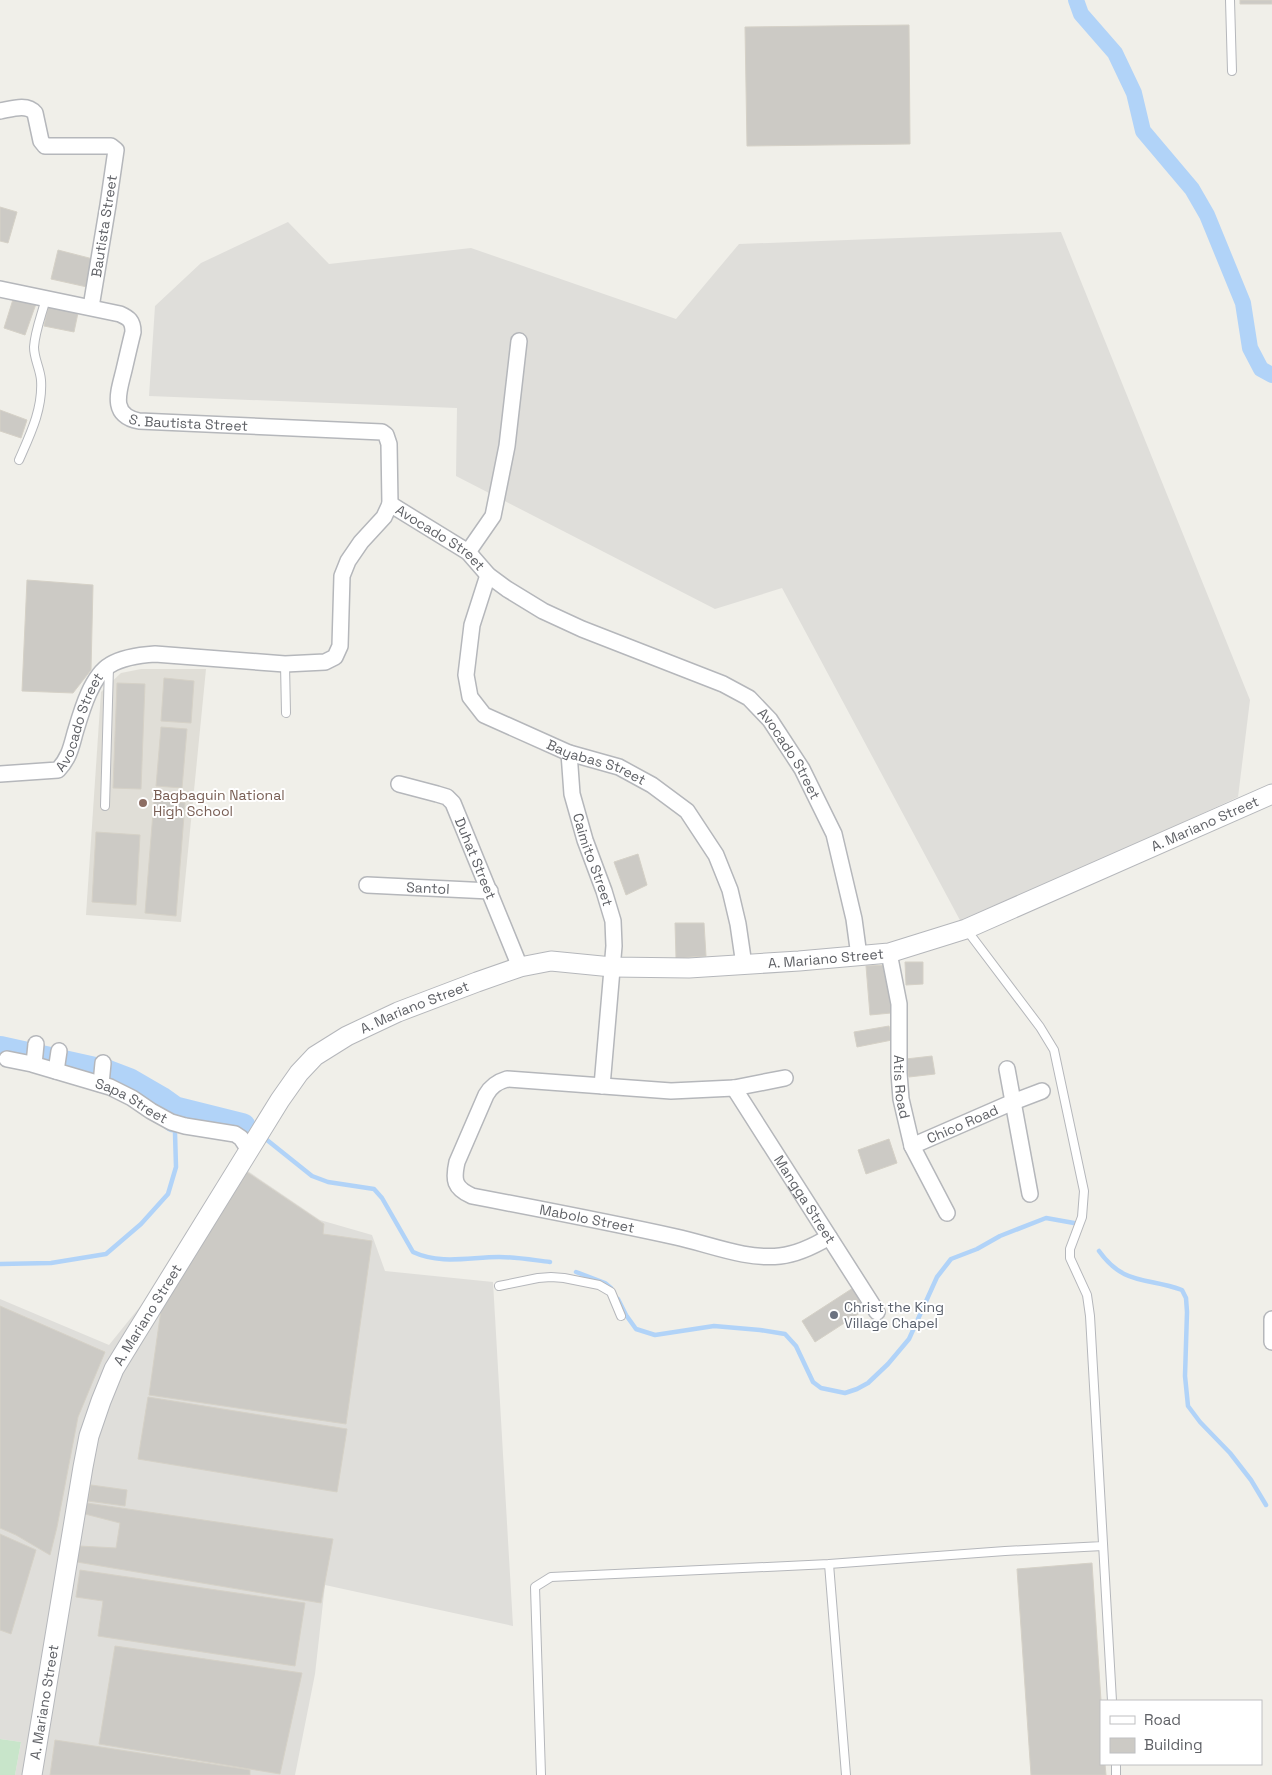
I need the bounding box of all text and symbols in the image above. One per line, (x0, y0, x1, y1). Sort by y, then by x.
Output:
street label: Bautista Street (87, 173, 121, 279)
street label: S. Bautista Street (126, 410, 248, 435)
street label: Avocado Street (392, 501, 489, 574)
street label: Avocado Street (51, 669, 107, 775)
street label: Avocado Street (754, 704, 824, 802)
street label: Bayabas Street (544, 735, 649, 789)
place label: Bagbaguin National High School (153, 786, 285, 820)
street label: A. Mariano Street (1148, 792, 1262, 855)
marker: Bagbaguin National High School (137, 797, 149, 809)
street label: Caimito Street (569, 811, 617, 908)
street label: Duhat Street (451, 815, 500, 902)
street label: Santol (406, 878, 450, 898)
street label: A. Mariano Street (767, 945, 885, 972)
street label: A. Mariano Street (357, 977, 472, 1038)
street label: Atis Road (890, 1055, 914, 1120)
street label: Sapa Street (93, 1074, 171, 1127)
street label: Chico Road (924, 1101, 1001, 1147)
street label: Mangga Street (770, 1152, 840, 1247)
street label: Mabolo Street (538, 1200, 636, 1237)
street label: A. Mariano Street (109, 1261, 186, 1369)
place label: Christ the King Village Chapel (844, 1298, 944, 1332)
marker: Christ the King Village Chapel (828, 1309, 840, 1321)
street label: A. Mariano Street (26, 1643, 62, 1761)
legend (1100, 1700, 1262, 1765)
text: Road (1144, 1710, 1181, 1729)
text: Building (1144, 1735, 1203, 1754)

